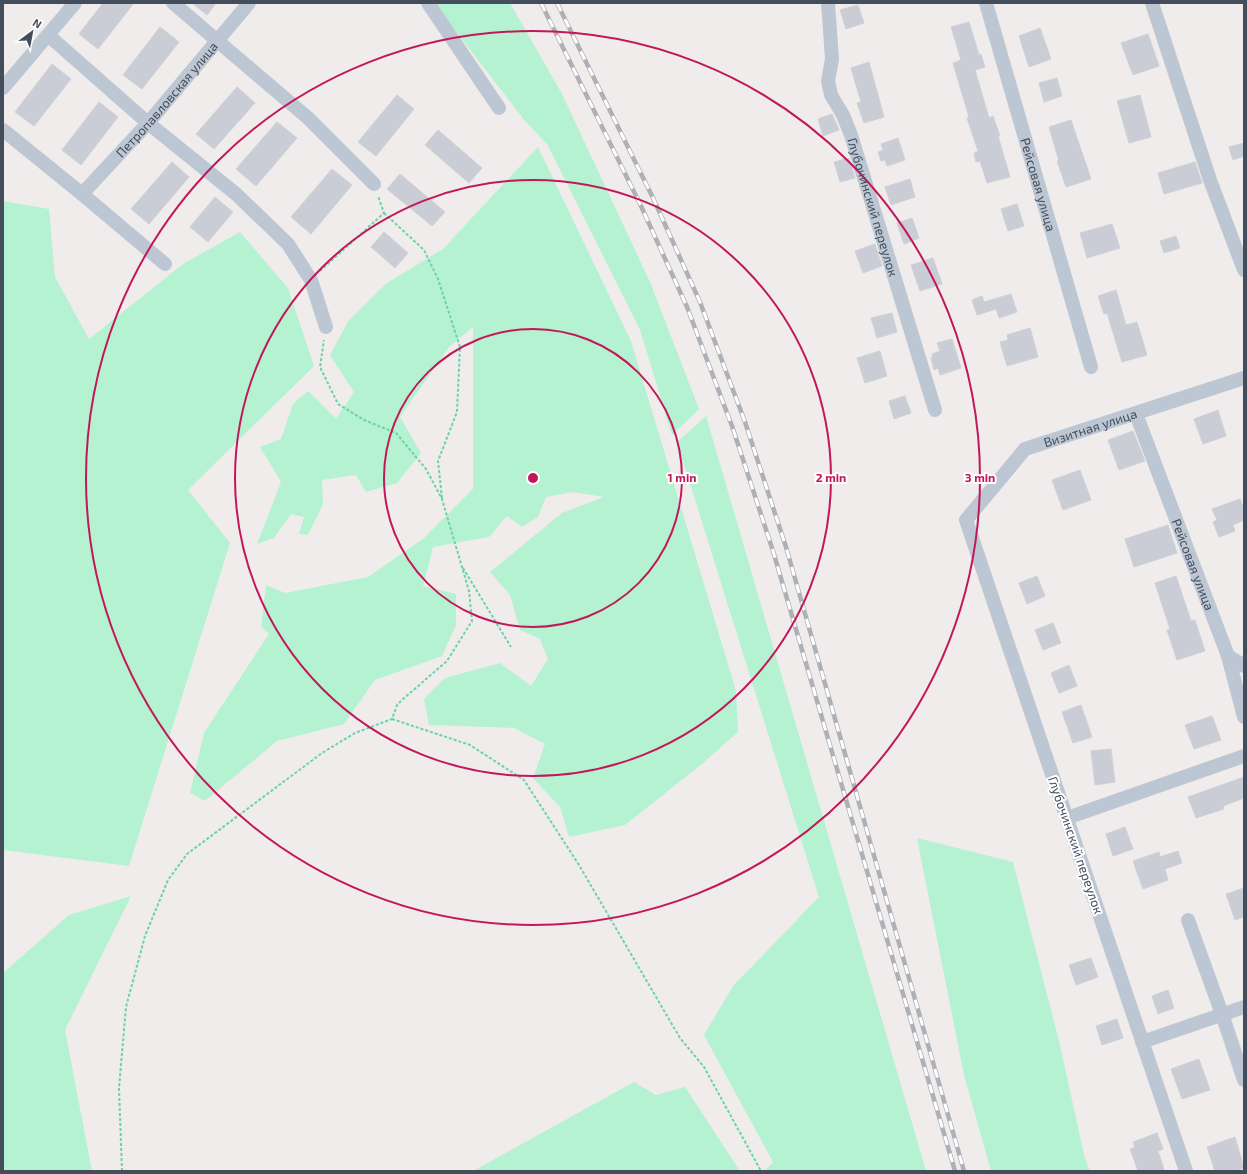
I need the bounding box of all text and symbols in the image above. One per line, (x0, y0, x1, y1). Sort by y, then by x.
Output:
north arrow (12, 12, 52, 52)
text: N (31, 15, 44, 31)
street label: Петропавловская улица (112, 38, 221, 160)
street label: Глубочинский переулок (844, 136, 902, 278)
street label: Рейсовая улица (1017, 136, 1059, 233)
street label: Визитная улица (1041, 405, 1139, 450)
text: 1 min (668, 470, 696, 484)
text: 2 min (816, 470, 846, 484)
text: 3 min (965, 470, 995, 484)
centre of rings (526, 471, 540, 485)
street label: Рейсовая улица (1169, 516, 1218, 613)
street label: Глубочинский переулок (1045, 774, 1107, 916)

